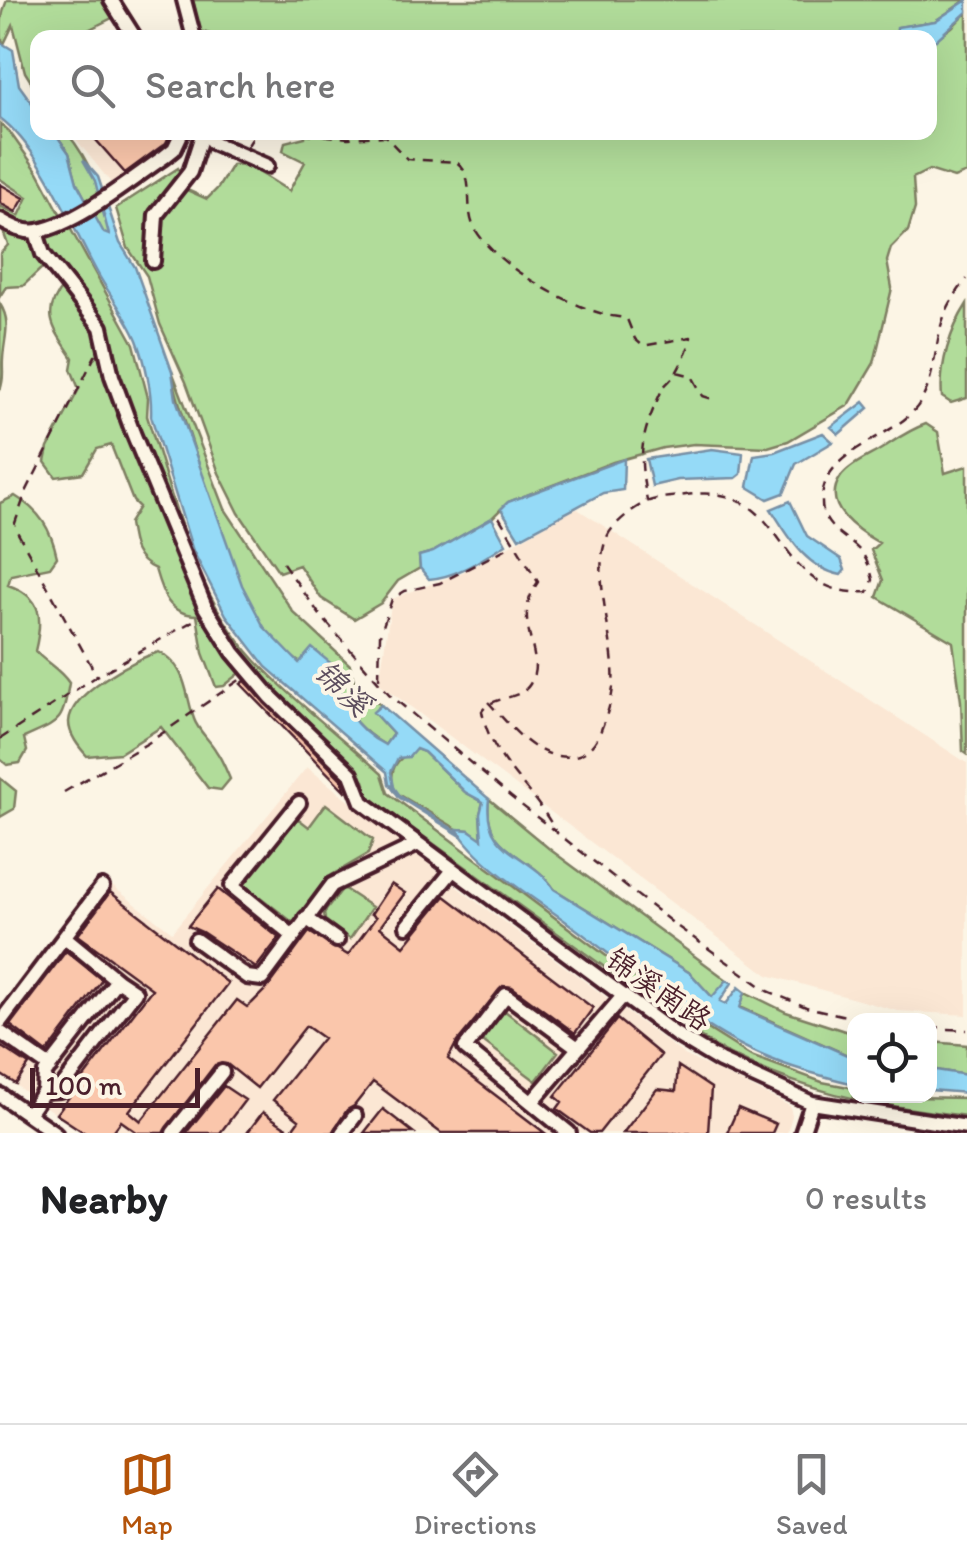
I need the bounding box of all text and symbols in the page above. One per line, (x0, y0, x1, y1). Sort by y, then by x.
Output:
search box (30, 30, 937, 140)
icon: search (65, 58, 120, 113)
text: Search here (145, 62, 336, 108)
water label: 锦溪 (307, 652, 381, 725)
street label: 锦溪南路 (599, 939, 719, 1039)
map controls (847, 1013, 937, 1103)
button: locate (847, 1013, 937, 1103)
scale bar (30, 1063, 200, 1108)
text: 100 m (45, 1068, 122, 1102)
text: Nearby (40, 1173, 167, 1224)
text: 0 results (805, 1179, 927, 1217)
tab: Map (120, 1447, 175, 1541)
tab: Directions (414, 1447, 537, 1541)
tab: Saved (776, 1447, 847, 1541)

